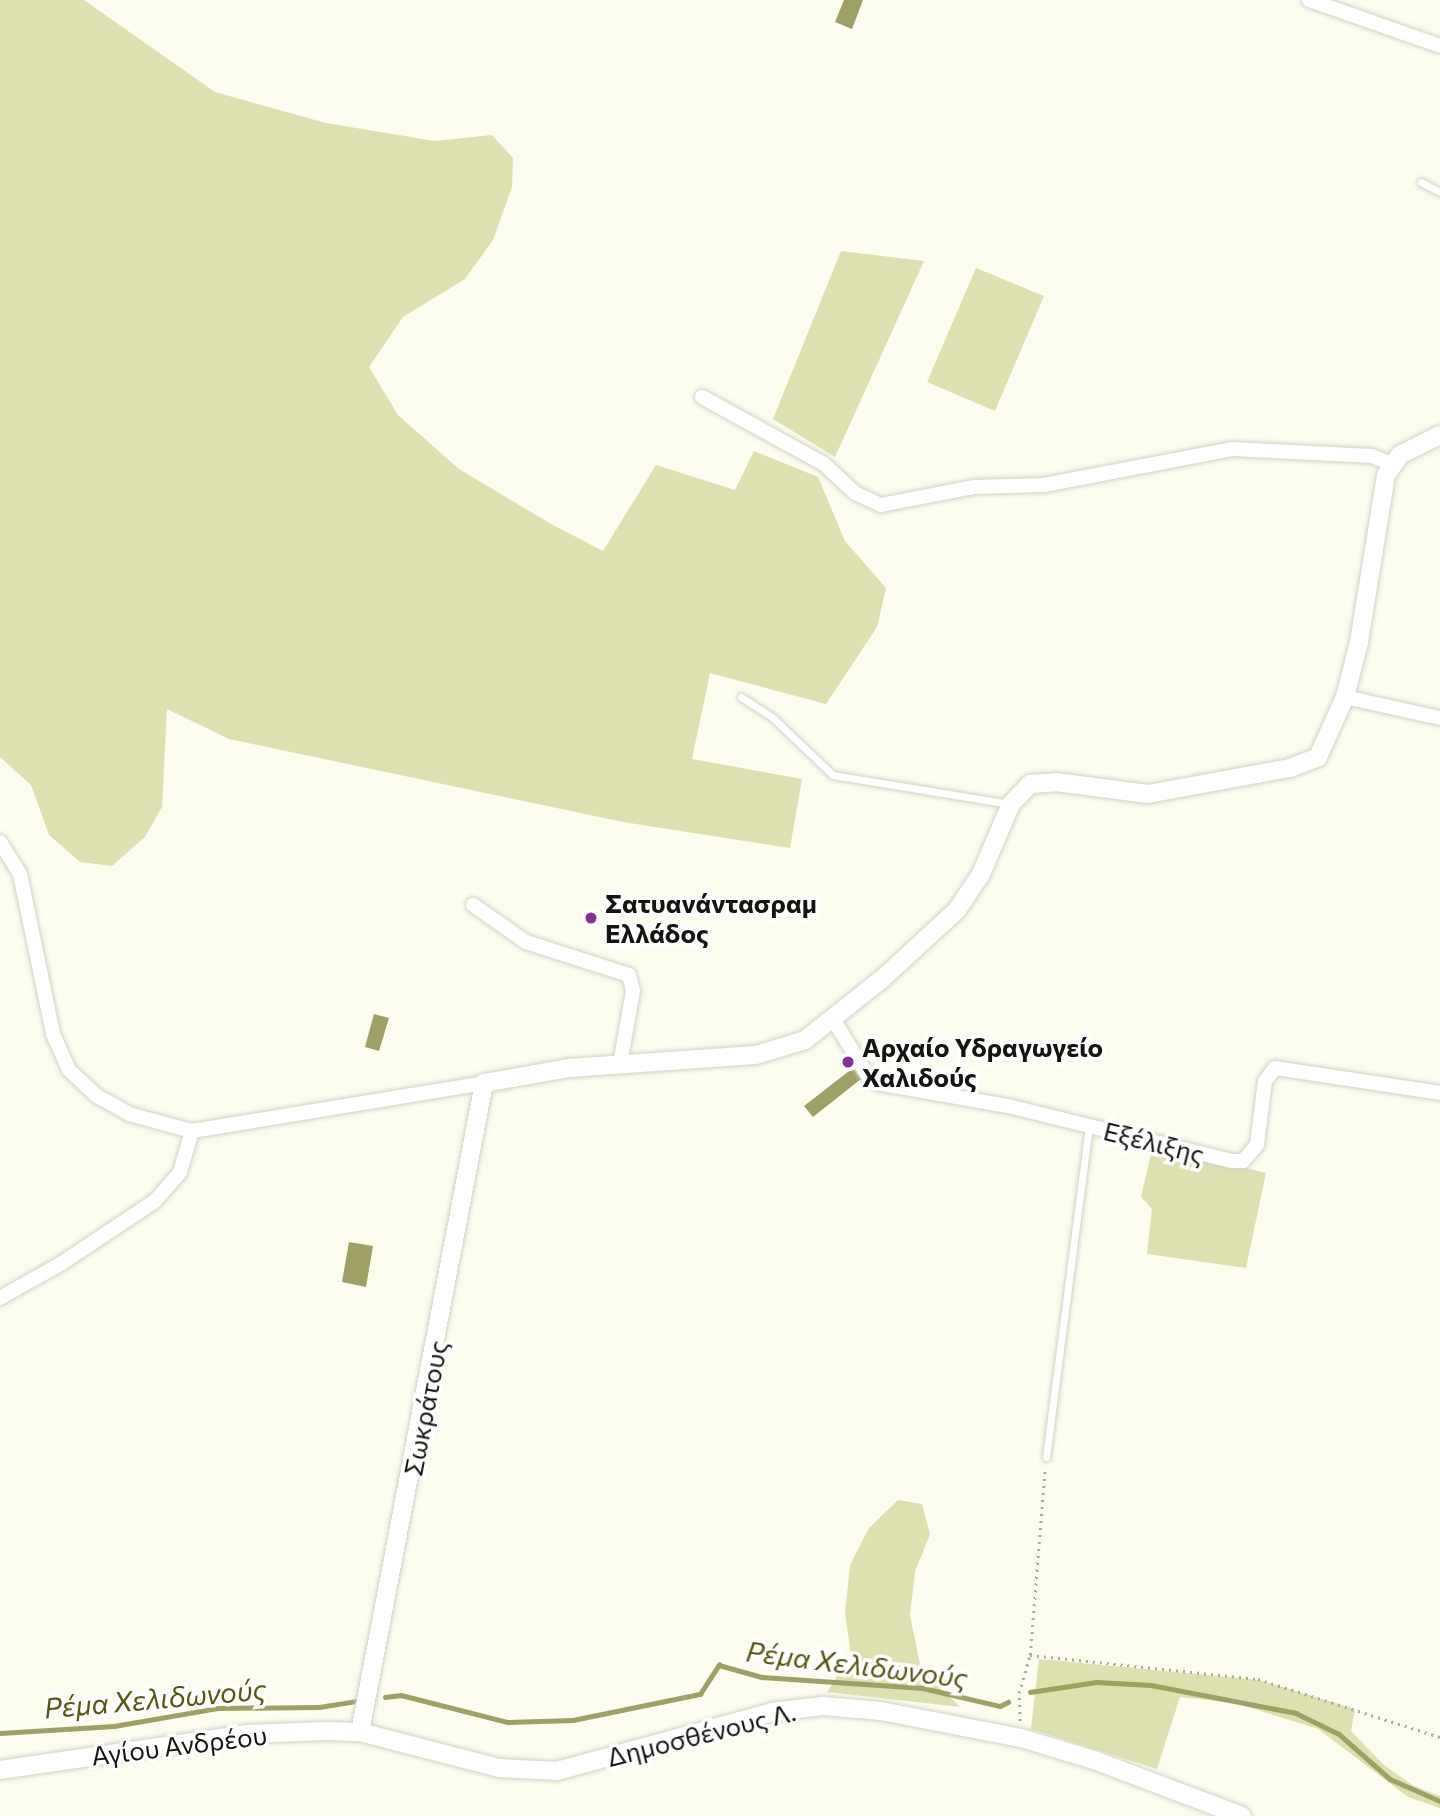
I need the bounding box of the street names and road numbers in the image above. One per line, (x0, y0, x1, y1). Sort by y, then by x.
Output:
street label: Εξέλιξης (1100, 1114, 1208, 1170)
street label: Σωκράτους (397, 1338, 453, 1478)
street label: Δημοσθένους Λ. (603, 1695, 799, 1773)
street label: Αγίου Ανδρέου (89, 1719, 269, 1771)

